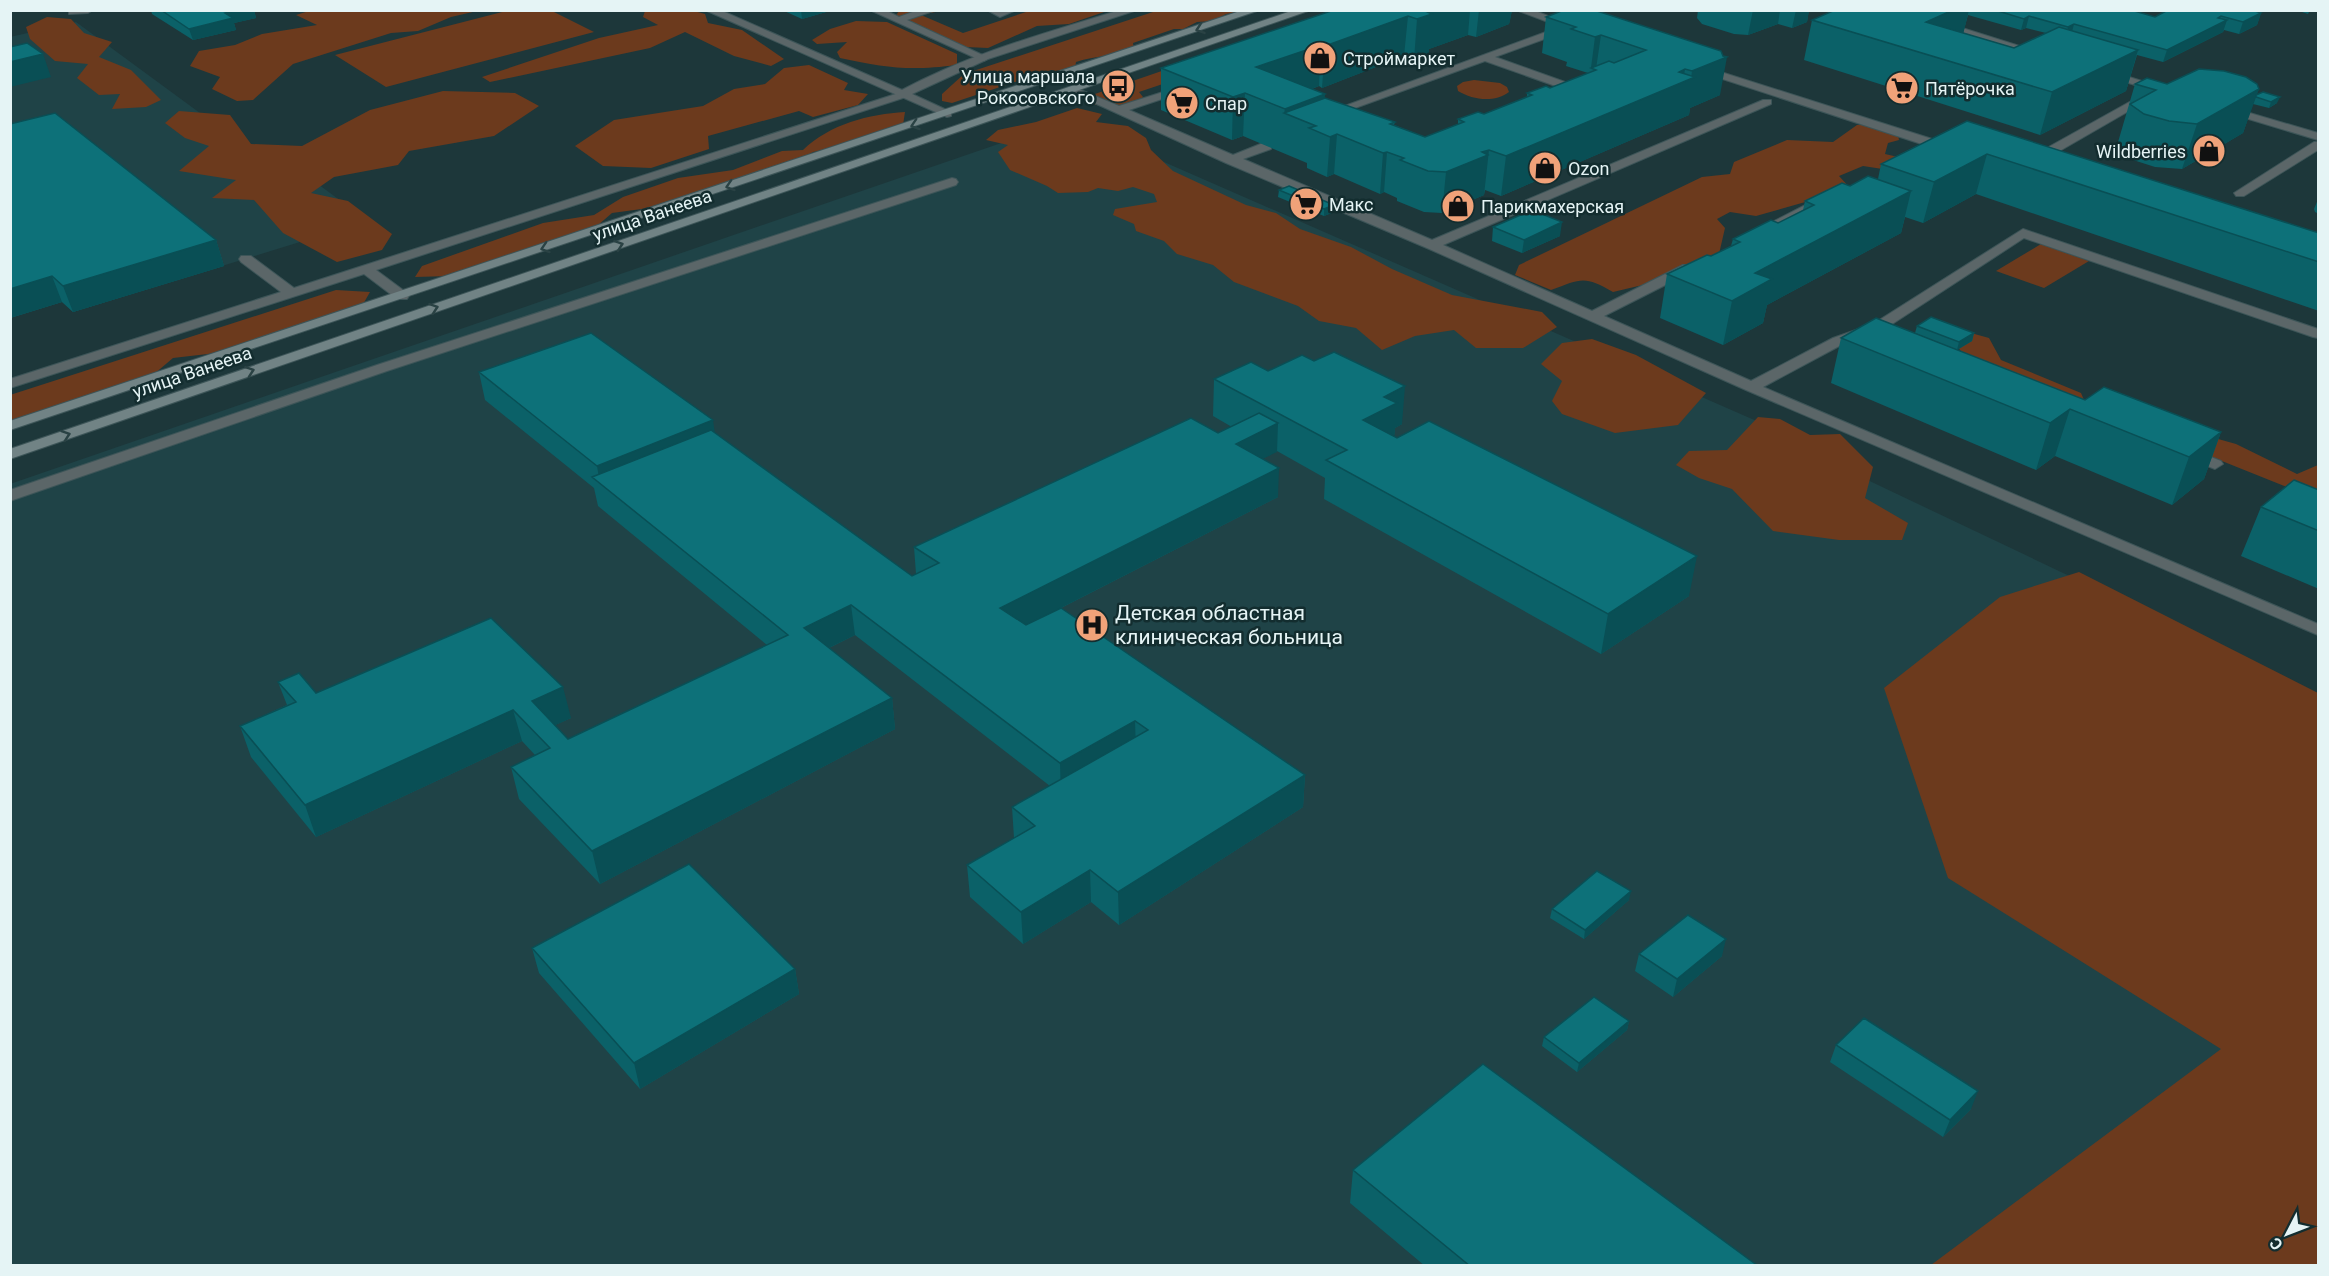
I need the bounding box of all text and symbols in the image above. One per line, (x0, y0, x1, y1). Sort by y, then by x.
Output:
one-way arrow (1195, 22, 1206, 35)
shop icon: Строймаркет (1302, 40, 1338, 76)
place label: Строймаркет (1343, 48, 1455, 69)
place label: Улица маршала Рокосовского (961, 66, 1095, 108)
bus stop icon: Улица маршала Рокосовского (1100, 68, 1136, 104)
supermarket icon: Пятёрочка (1884, 70, 1920, 106)
place label: Пятёрочка (1925, 78, 2015, 99)
supermarket icon: Спар (1164, 85, 1200, 121)
place label: Спар (1205, 93, 1247, 114)
one-way arrow (910, 117, 921, 130)
shop icon: Wildberries (2191, 133, 2227, 169)
place label: Wildberries (2096, 141, 2186, 162)
shop icon: Ozon (1527, 150, 1563, 186)
place label: Ozon (1568, 158, 1609, 179)
one-way arrow (725, 179, 736, 192)
street label: улица Ванеева (590, 185, 714, 245)
supermarket icon: Макс (1288, 186, 1324, 222)
shop icon: Парикмахерская (1440, 188, 1476, 224)
place label: Макс (1329, 194, 1374, 215)
place label: Парикмахерская (1481, 196, 1624, 217)
one-way arrow (613, 240, 624, 252)
one-way arrow (540, 241, 551, 253)
one-way arrow (429, 303, 439, 315)
street label: улица Ванеева (130, 342, 254, 402)
one-way arrow (244, 366, 255, 379)
one-way arrow (60, 430, 71, 443)
place label: Детская областная клиническая больница (1115, 601, 1343, 649)
hospital icon: Детская областная клиническая больница (1074, 607, 1110, 643)
north arrow (2257, 1204, 2317, 1264)
text: С (2266, 1233, 2287, 1254)

